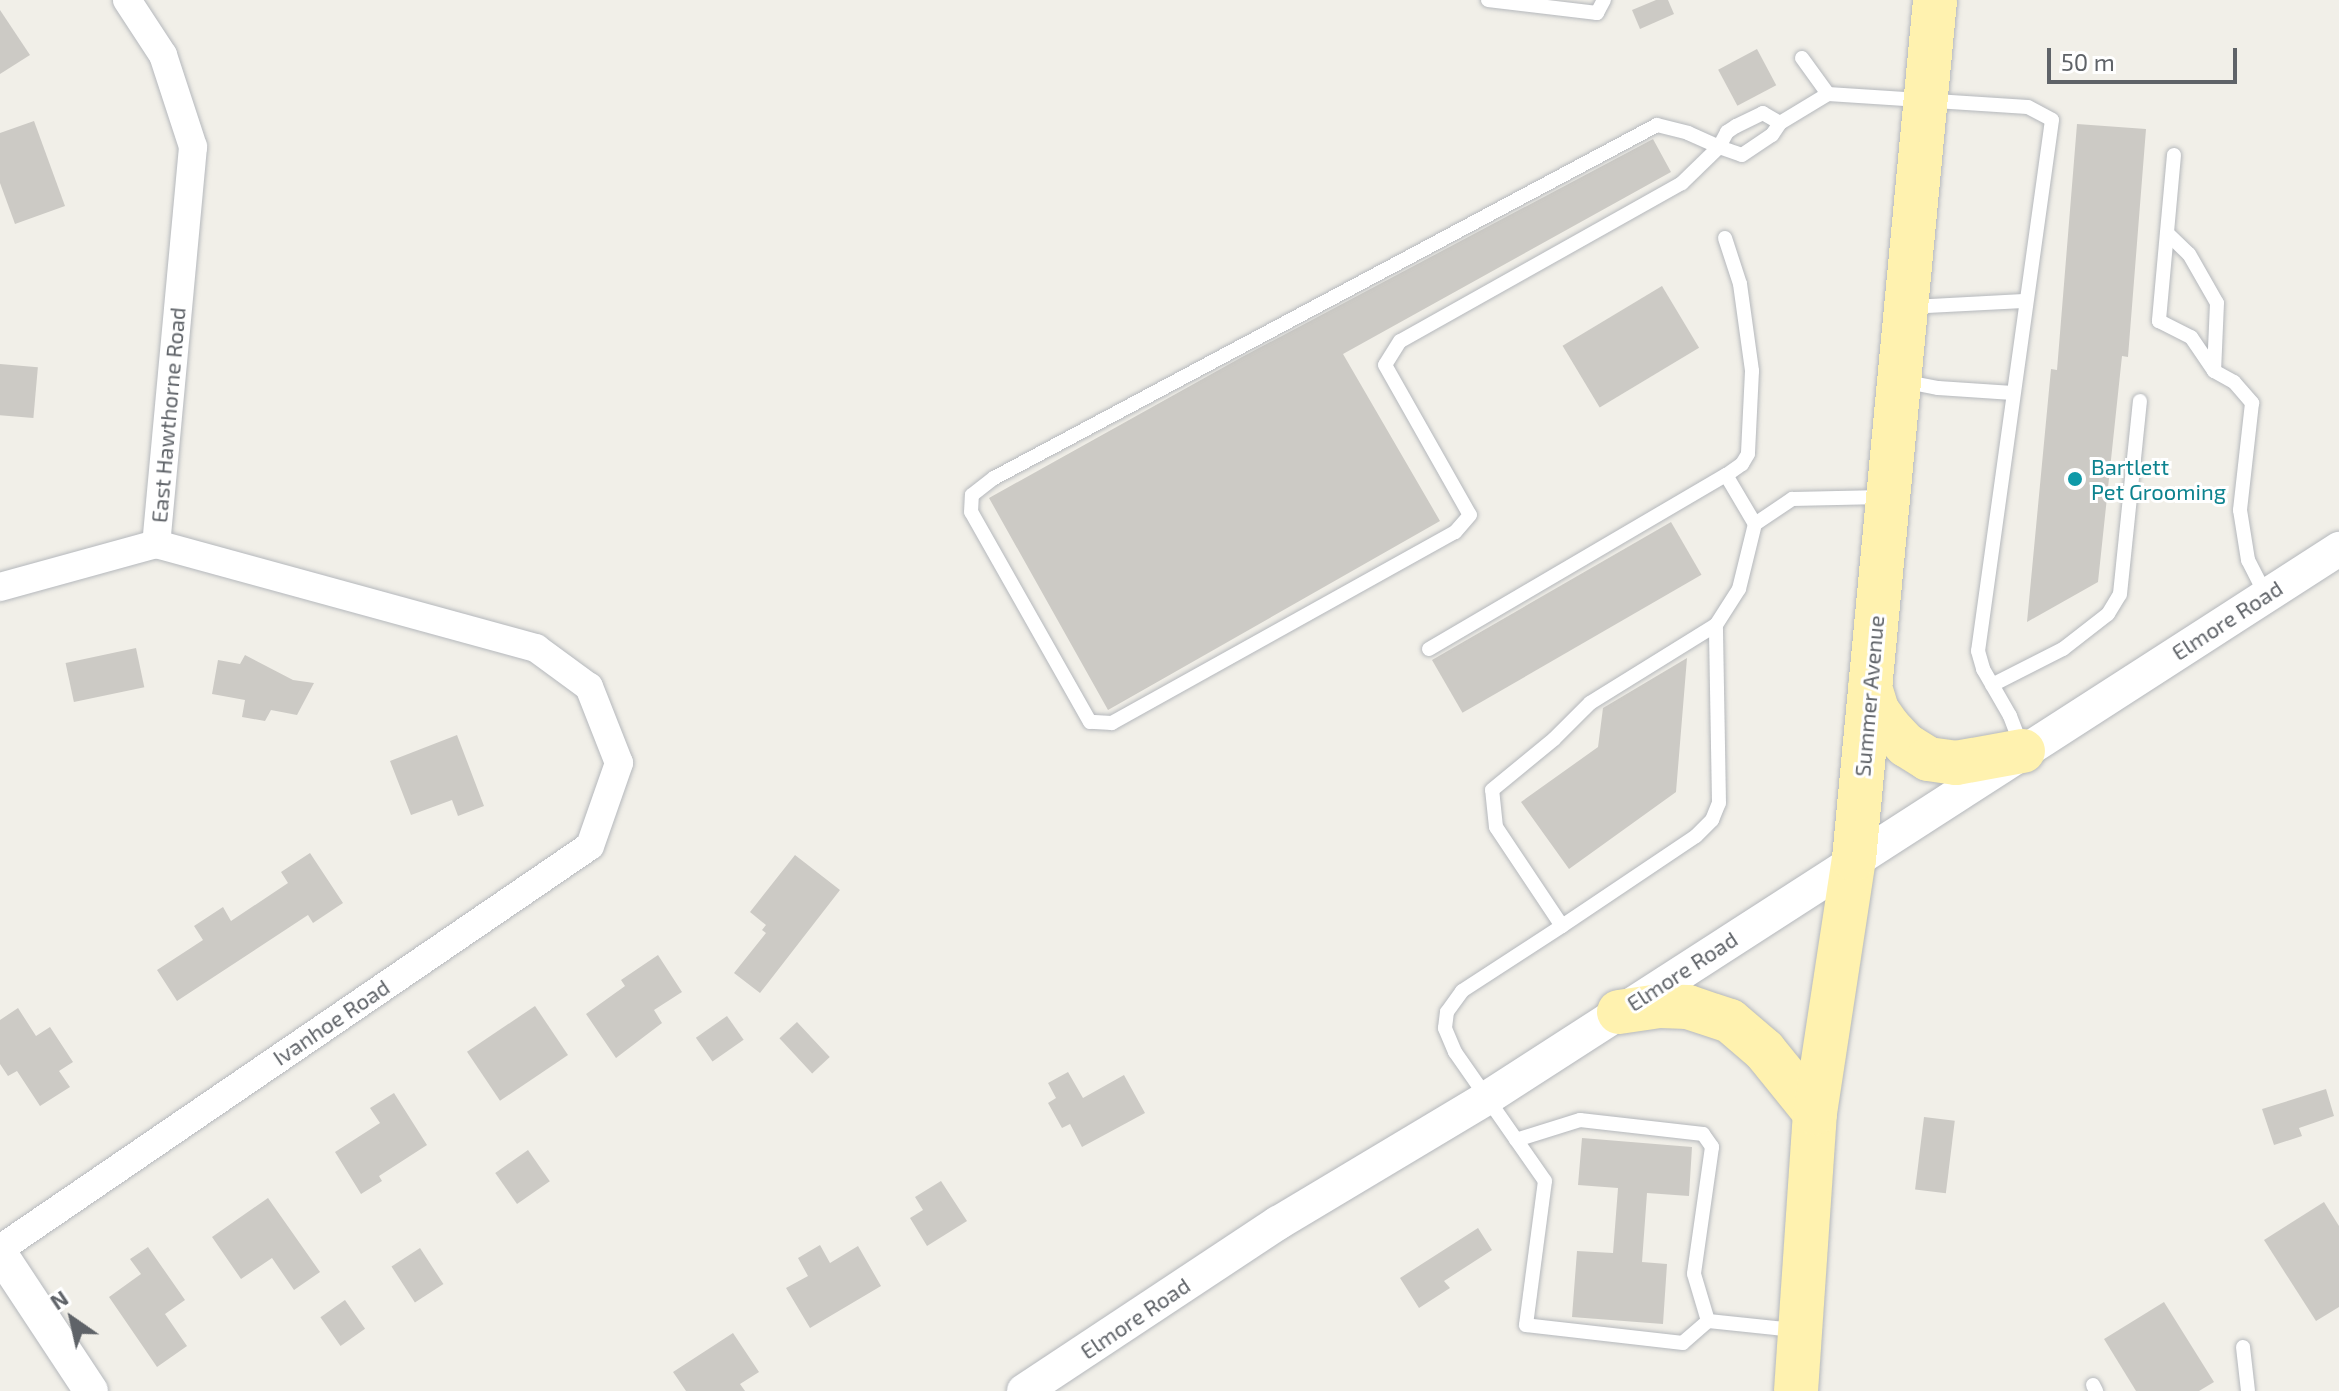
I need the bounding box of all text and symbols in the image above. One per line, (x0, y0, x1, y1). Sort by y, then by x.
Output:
scale bar (2051, 32, 2241, 82)
text: 50 m (2061, 47, 2115, 76)
street label: East Hawthorne Road (145, 306, 191, 524)
place label: Bartlett Pet Grooming (2091, 453, 2226, 504)
marker: Bartlett Pet Grooming (2066, 470, 2084, 488)
street label: Elmore Road (2167, 574, 2287, 666)
street label: Summer Avenue (1849, 614, 1889, 778)
street label: Elmore Road (1622, 925, 1742, 1017)
street label: Ivanhoe Road (268, 973, 394, 1071)
street label: Elmore Road (1075, 1272, 1195, 1364)
north arrow (32, 1279, 112, 1359)
text: N (45, 1284, 72, 1314)

